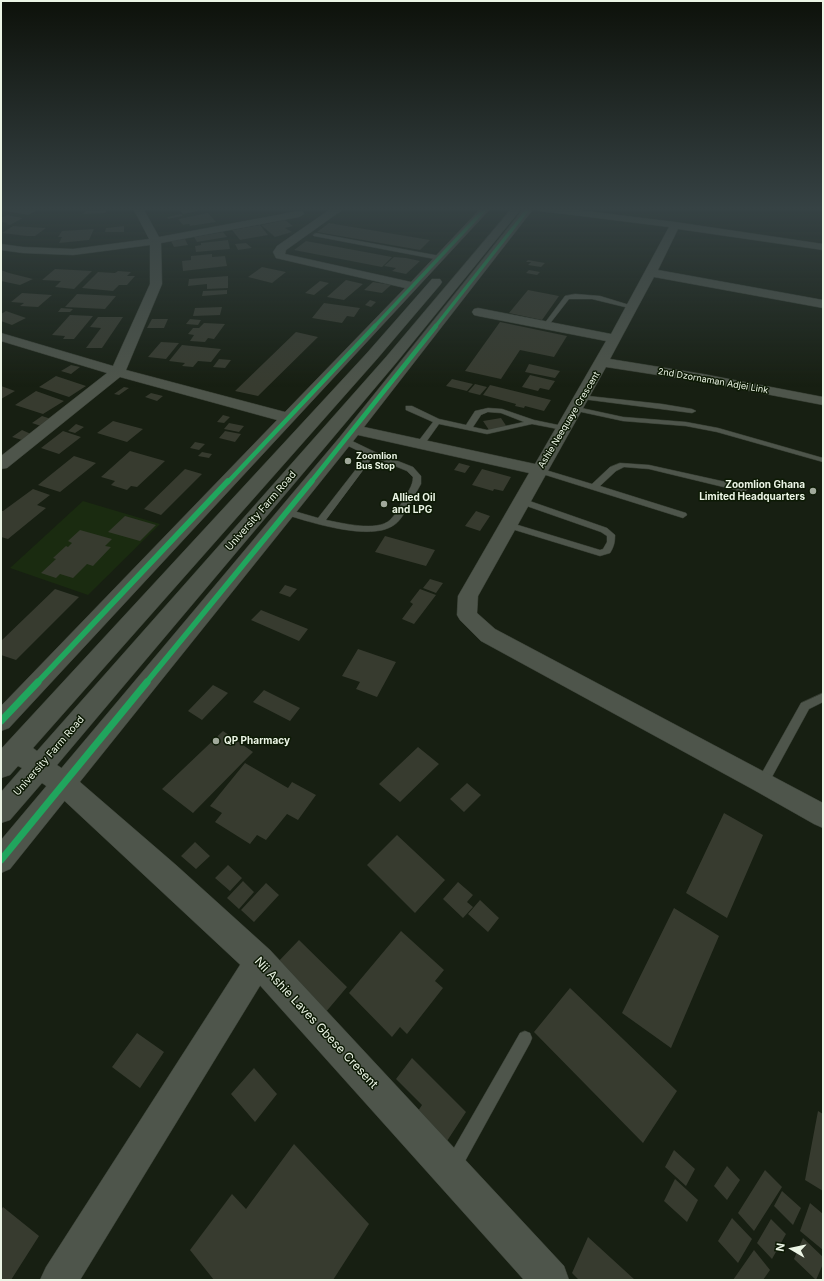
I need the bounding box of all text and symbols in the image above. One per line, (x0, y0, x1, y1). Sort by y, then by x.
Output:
street label: 2nd Dzornaman Adjei Link (657, 366, 769, 396)
street label: Ashie Neequaye Crescent (536, 370, 602, 470)
place label: Zoomlion Bus Stop (356, 451, 397, 472)
marker: Zoomlion Bus Stop (343, 456, 353, 466)
street label: University Farm Road (223, 469, 299, 553)
place label: Zoomlion Ghana Limited Headquarters (699, 479, 805, 502)
marker: Zoomlion Ghana Limited Headquarters (808, 486, 818, 496)
place label: Allied Oil and LPG (392, 492, 435, 516)
marker: Allied Oil and LPG (379, 499, 389, 509)
street label: University Farm Road (11, 714, 87, 798)
place label: QP Pharmacy (224, 735, 290, 747)
marker: QP Pharmacy (211, 736, 221, 746)
street label: Nii Ashie Laves Gbese Cresent (251, 954, 381, 1092)
north arrow (772, 1229, 812, 1269)
text: N (773, 1242, 788, 1252)

